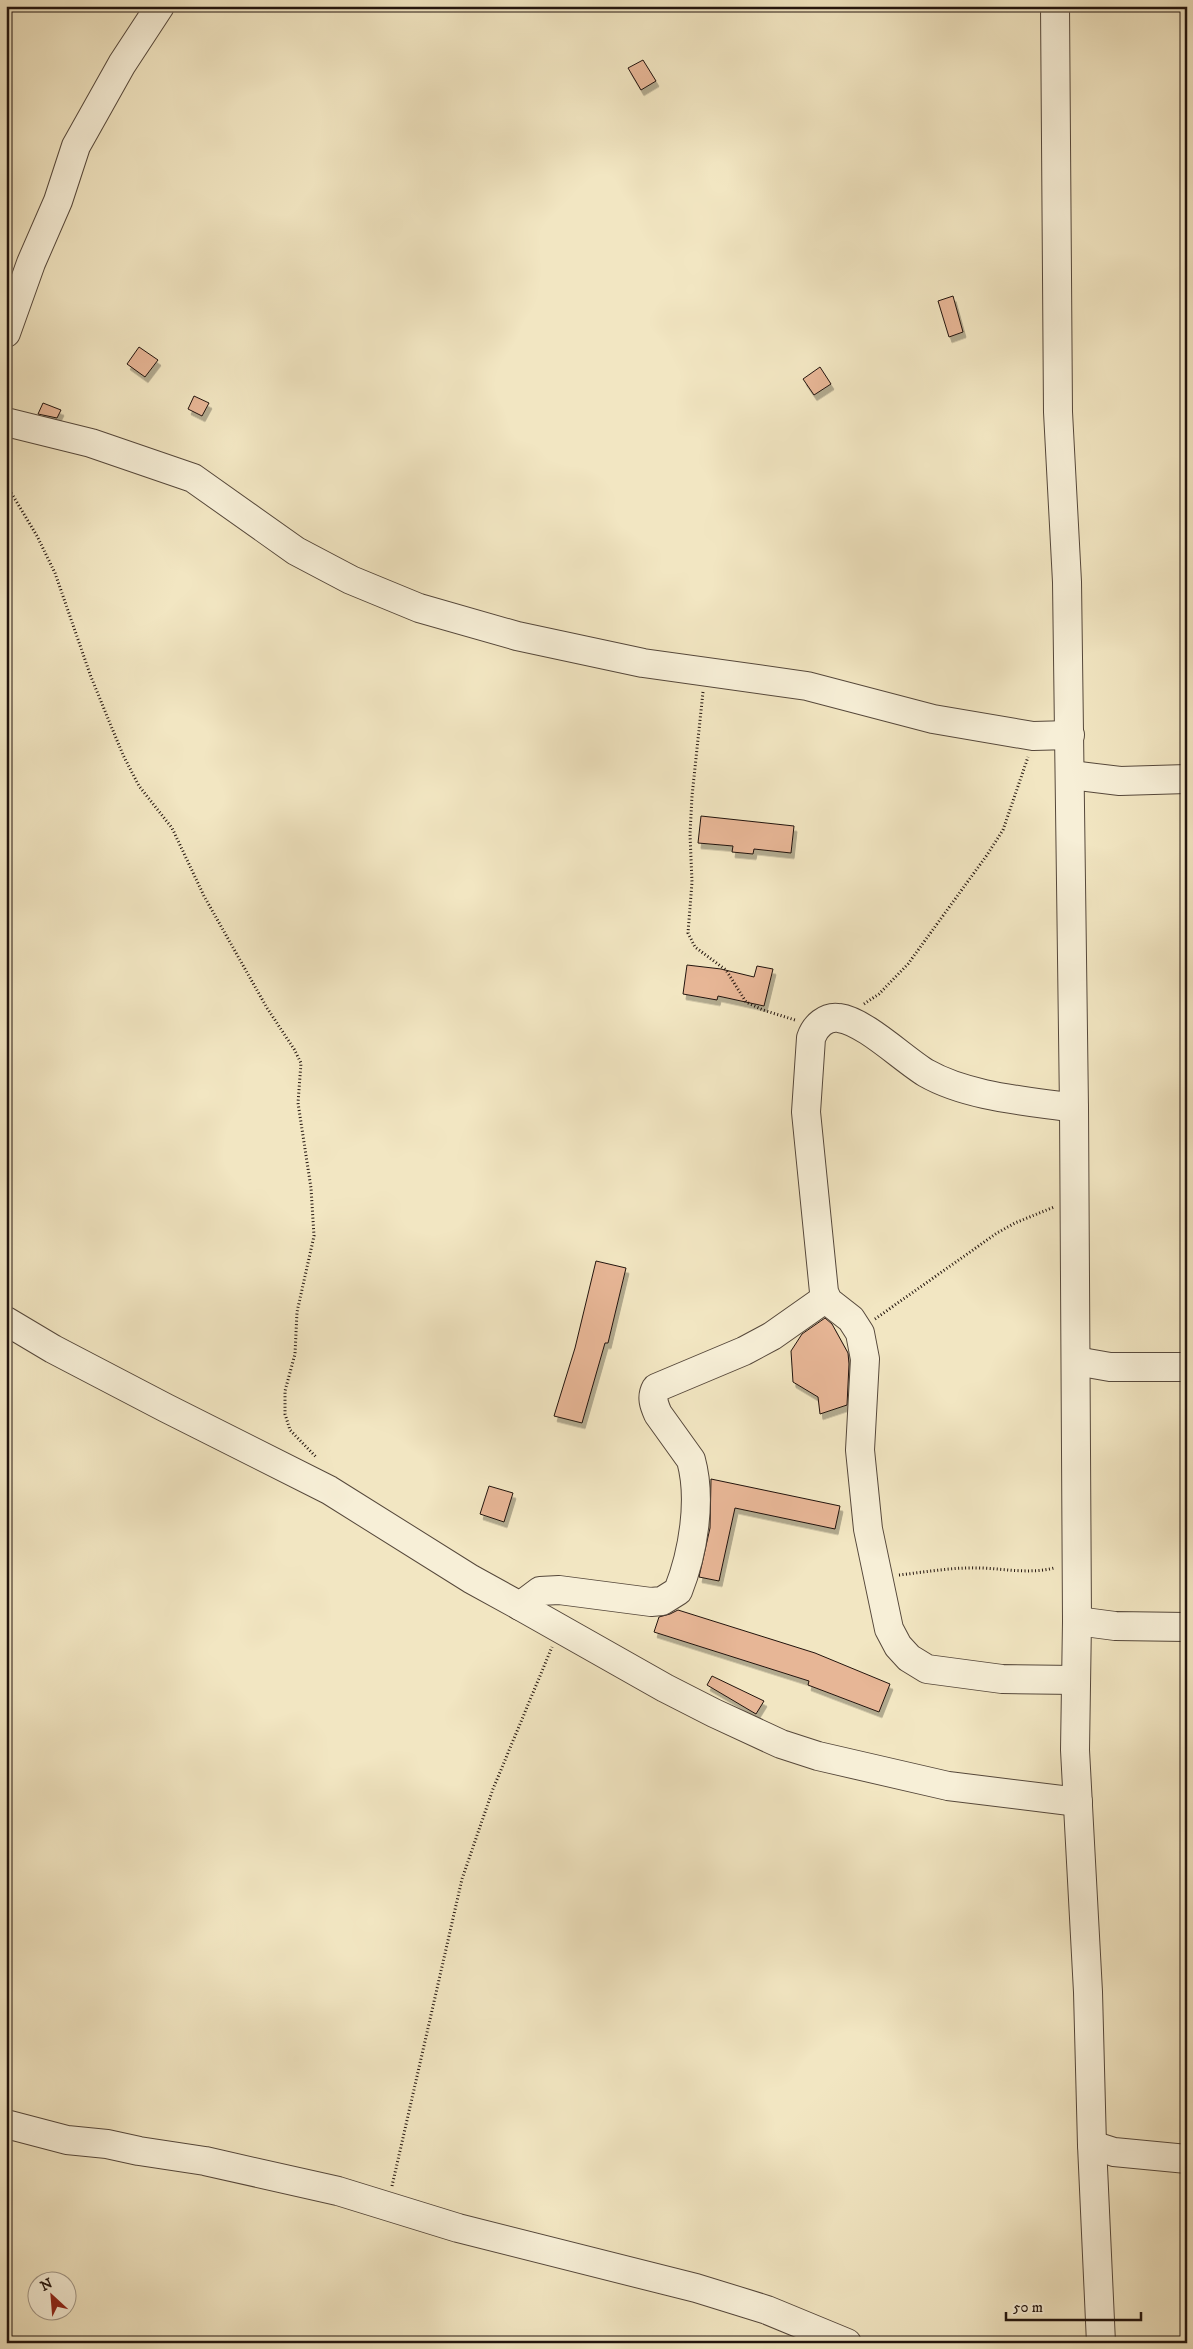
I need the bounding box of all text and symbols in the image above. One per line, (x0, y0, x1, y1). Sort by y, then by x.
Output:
north arrow (28, 2272, 78, 2322)
text: N (38, 2274, 56, 2296)
scale bar (1006, 2289, 1140, 2321)
text: 50 m (1013, 2298, 1043, 2317)

